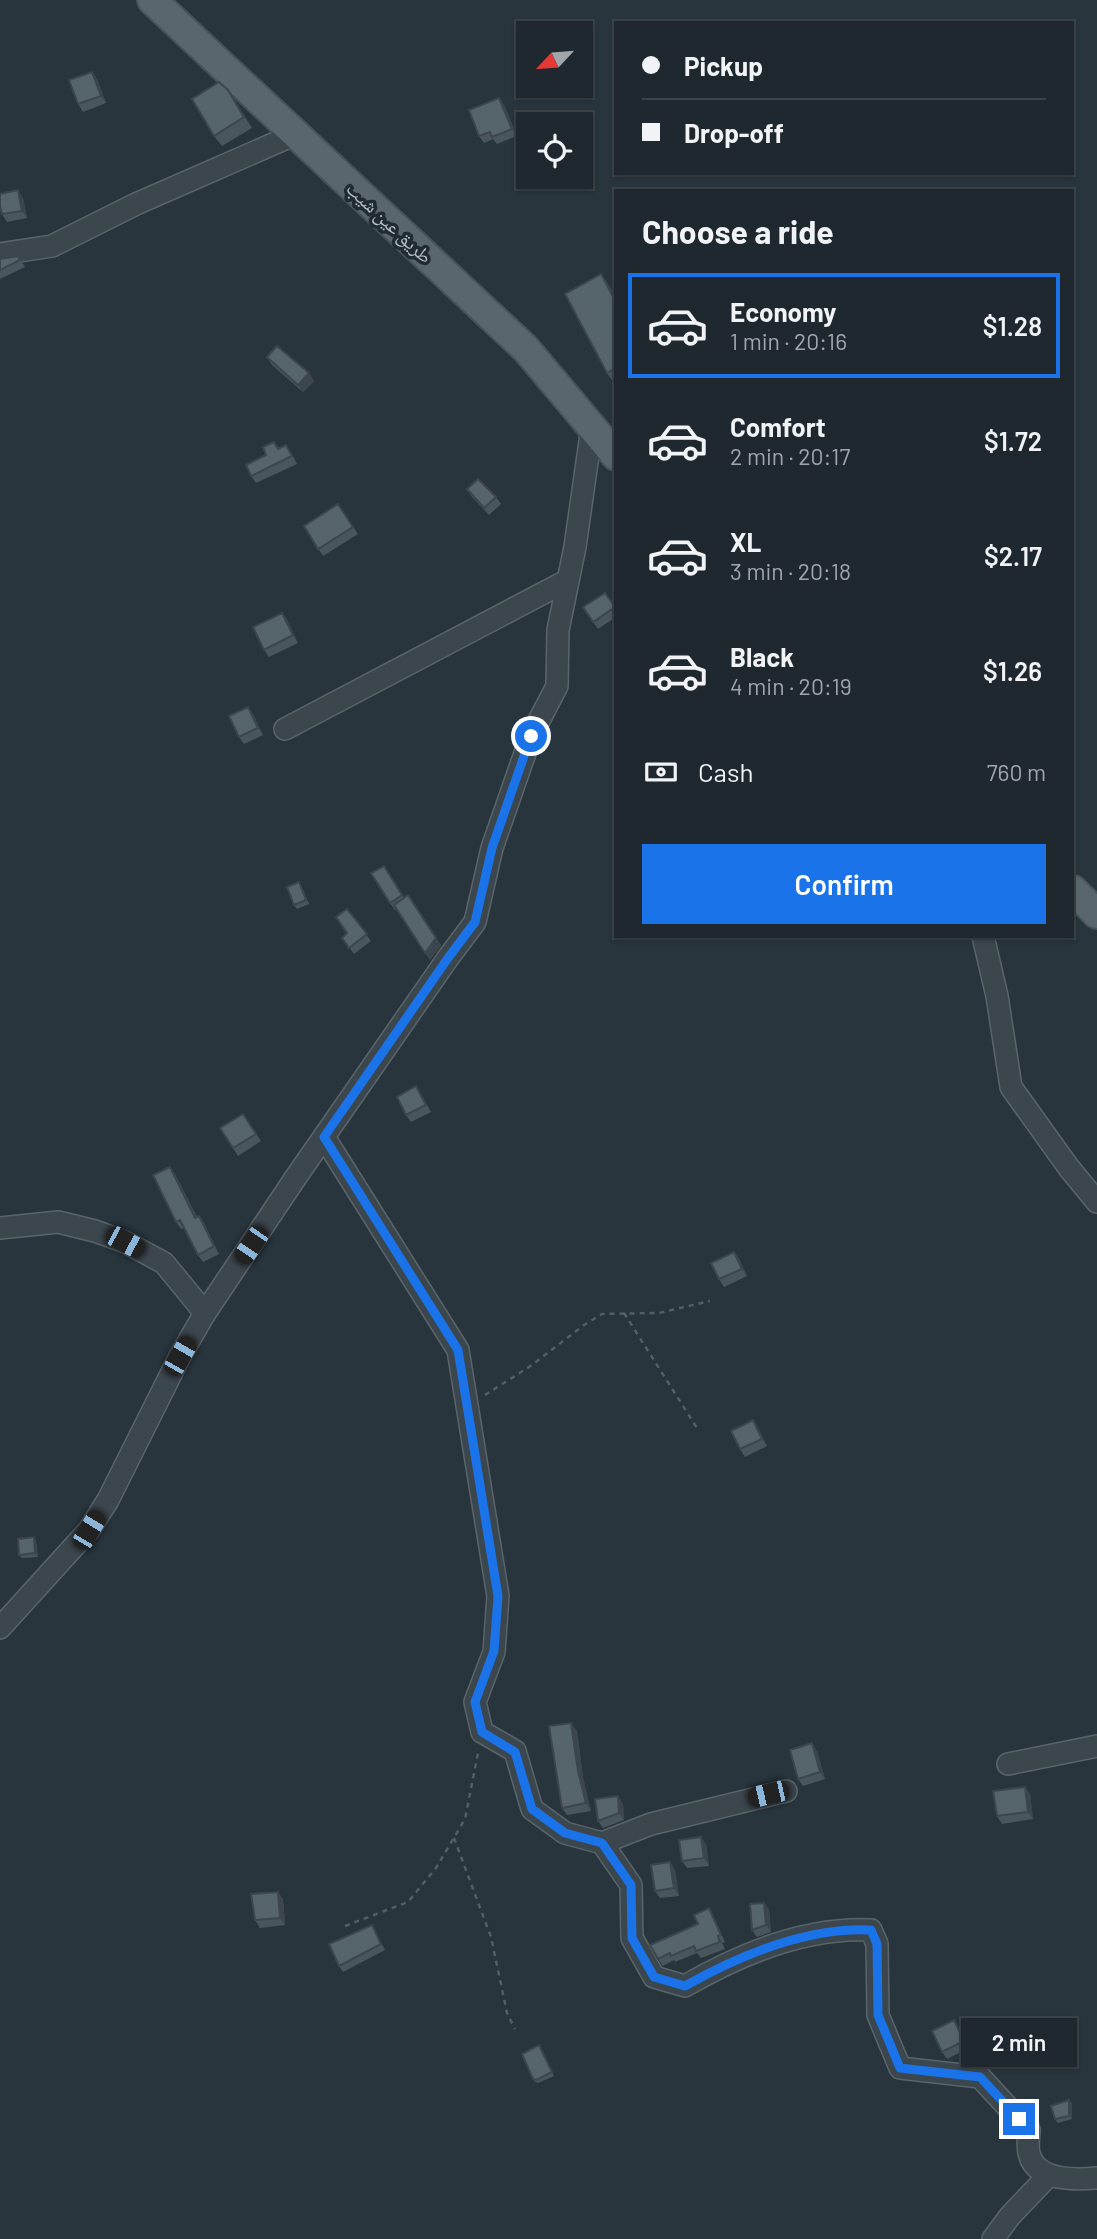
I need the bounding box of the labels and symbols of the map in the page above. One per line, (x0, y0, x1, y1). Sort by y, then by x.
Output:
north arrow (516, 21, 593, 98)
street label: طريق عين شيب (342, 176, 438, 268)
route start (515, 720, 547, 752)
car (231, 1222, 272, 1268)
car (102, 1223, 149, 1261)
car (161, 1333, 200, 1379)
car (70, 1507, 109, 1553)
car (746, 1779, 791, 1809)
callout: 2 min (961, 2018, 1077, 2066)
route end (1003, 2103, 1035, 2135)

